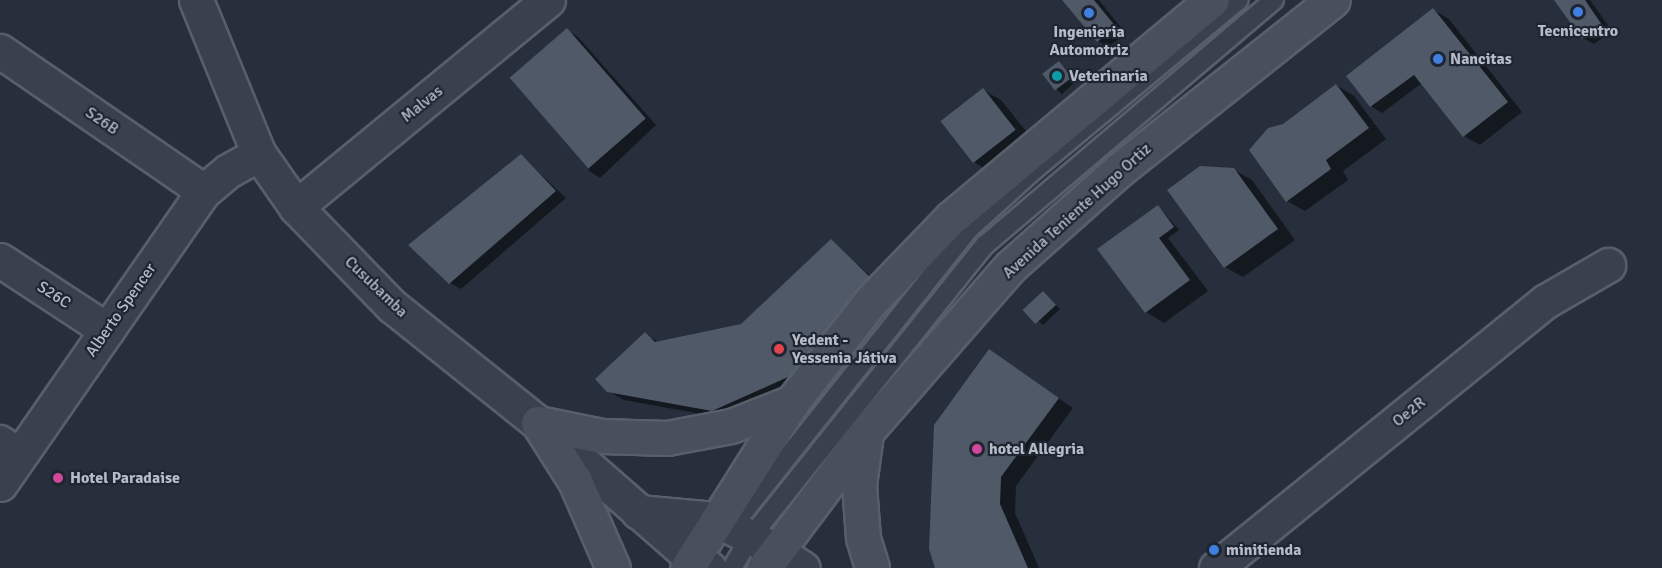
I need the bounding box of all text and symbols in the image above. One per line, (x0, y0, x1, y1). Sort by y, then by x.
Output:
marker: Tecnicentro (1571, 5, 1585, 19)
marker: Ingenieria Automotriz (1082, 6, 1096, 20)
place label: Tecnicentro (1538, 21, 1618, 41)
place label: Ingenieria Automotriz (1050, 22, 1128, 60)
place label: Nancitas (1450, 49, 1512, 69)
marker: Nancitas (1431, 52, 1445, 66)
place label: Veterinaria (1069, 66, 1148, 86)
marker: Veterinaria (1050, 69, 1064, 83)
street label: Malvas (397, 81, 447, 127)
street label: S26B (82, 103, 122, 139)
street label: Avenida Teniente Hugo Ortiz (999, 139, 1155, 283)
street label: Cusubamba (341, 252, 411, 322)
street label: Alberto Spencer (82, 260, 160, 360)
street label: S26C (34, 277, 74, 313)
place label: Yedent - Yessenia Játiva (792, 330, 897, 368)
marker: Yedent - Yessenia Játiva (770, 340, 788, 358)
street label: Oe2R (1389, 393, 1429, 431)
place label: hotel Allegria (989, 439, 1084, 459)
marker: hotel Allegria (970, 442, 984, 456)
place label: Hotel Paradaise (70, 468, 180, 488)
marker: Hotel Paradaise (51, 471, 65, 485)
place label: minitienda (1226, 540, 1301, 560)
marker: minitienda (1207, 543, 1221, 557)

